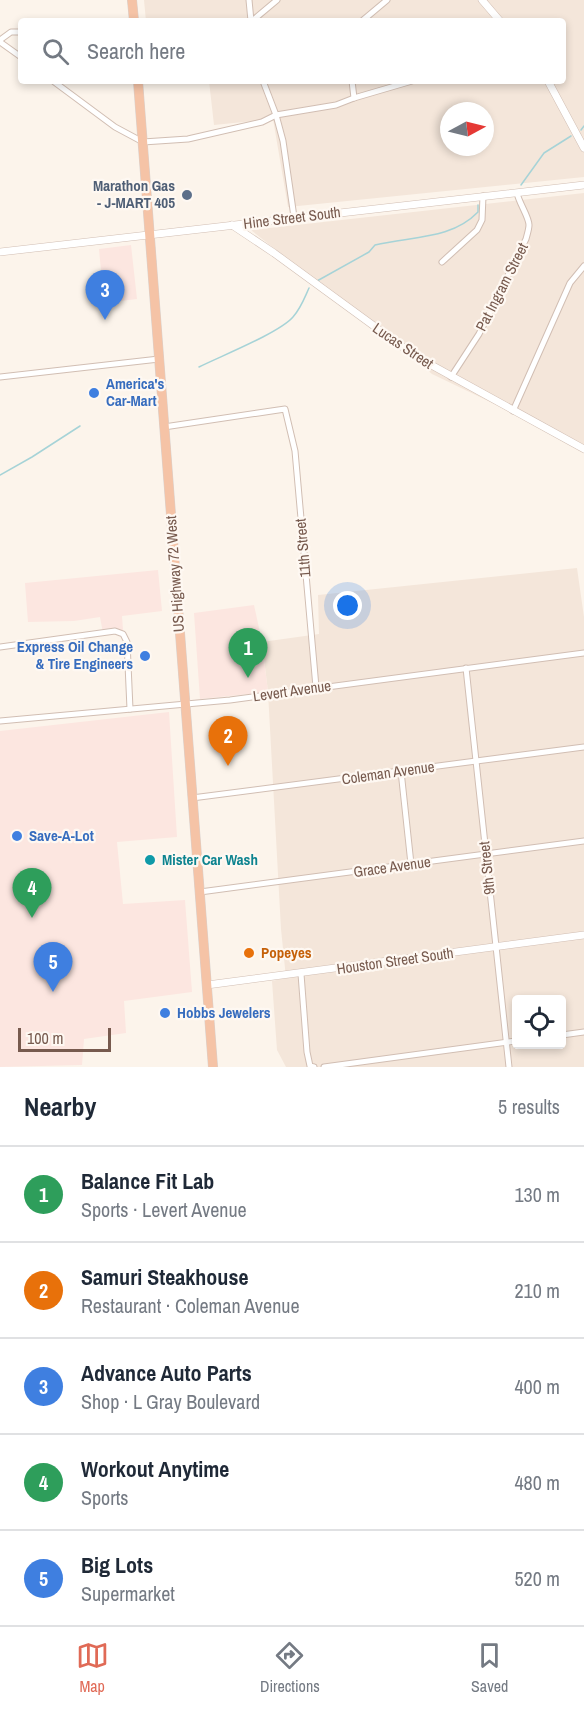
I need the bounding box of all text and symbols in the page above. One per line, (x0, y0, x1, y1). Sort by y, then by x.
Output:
search box (18, 18, 566, 84)
icon: search (39, 35, 72, 68)
text: Search here (87, 36, 185, 66)
north arrow (440, 102, 494, 156)
place label: Marathon Gas - J-MART 405 (93, 175, 175, 213)
marker: Marathon Gas - J-MART 405 (180, 188, 194, 202)
street label: Hine Street South (242, 201, 342, 234)
street label: Pat Ingram Street (470, 239, 533, 334)
pin: 3 (86, 270, 124, 320)
street label: Lucas Street (369, 318, 438, 374)
place label: America's Car-Mart (106, 373, 164, 411)
marker: America's Car-Mart (87, 386, 101, 400)
street label: US Highway 72 West (160, 515, 189, 633)
street label: 11th Street (289, 517, 316, 578)
your location (333, 591, 362, 620)
pin: 1 (228, 628, 268, 678)
place label: Express Oil Change & Tire Engineers (17, 636, 133, 674)
marker: Express Oil Change & Tire Engineers (138, 649, 152, 663)
street label: Levert Avenue (252, 675, 332, 706)
pin: 2 (208, 716, 248, 766)
street label: Coleman Avenue (340, 756, 436, 789)
place label: Save-A-Lot (29, 825, 94, 846)
marker: Save-A-Lot (10, 829, 24, 843)
street label: 9th Street (473, 840, 500, 896)
place label: Mister Car Wash (162, 849, 258, 870)
street label: Grace Avenue (352, 851, 432, 882)
marker: Mister Car Wash (143, 853, 157, 867)
pin: 4 (12, 868, 51, 918)
pin: 5 (34, 942, 72, 992)
place label: Popeyes (261, 942, 312, 963)
street label: Houston Street South (335, 942, 455, 979)
marker: Popeyes (242, 946, 256, 960)
map controls (512, 995, 566, 1049)
button: locate (512, 995, 566, 1049)
place label: Hobbs Jewelers (177, 1002, 271, 1023)
marker: Hobbs Jewelers (158, 1006, 172, 1020)
scale bar (18, 1025, 111, 1052)
text: 100 m (27, 1027, 63, 1049)
text: Nearby (24, 1089, 96, 1124)
text: 5 results (498, 1093, 560, 1120)
text: Balance Fit Lab (81, 1166, 214, 1196)
text: 1 (39, 1181, 48, 1208)
text: 130 m (514, 1181, 560, 1208)
text: Sports · Levert Avenue (81, 1196, 247, 1223)
text: Samuri Steakhouse (81, 1262, 248, 1292)
text: 2 (39, 1277, 48, 1304)
text: 210 m (514, 1277, 560, 1304)
text: Restaurant · Coleman Avenue (81, 1292, 300, 1319)
text: Advance Auto Parts (81, 1358, 252, 1388)
text: 3 (39, 1373, 48, 1400)
text: 400 m (514, 1373, 560, 1400)
text: Shop · L Gray Boulevard (81, 1388, 260, 1415)
text: Workout Anytime (81, 1454, 229, 1484)
text: 4 (39, 1469, 48, 1496)
text: 480 m (514, 1469, 560, 1496)
text: Sports (81, 1484, 128, 1511)
text: Big Lots (81, 1550, 153, 1580)
text: 5 (39, 1565, 48, 1592)
text: 520 m (514, 1565, 560, 1592)
text: Supermarket (81, 1580, 175, 1607)
tab: Map (76, 1639, 109, 1697)
tab: Directions (260, 1639, 320, 1697)
tab: Saved (471, 1639, 508, 1697)

